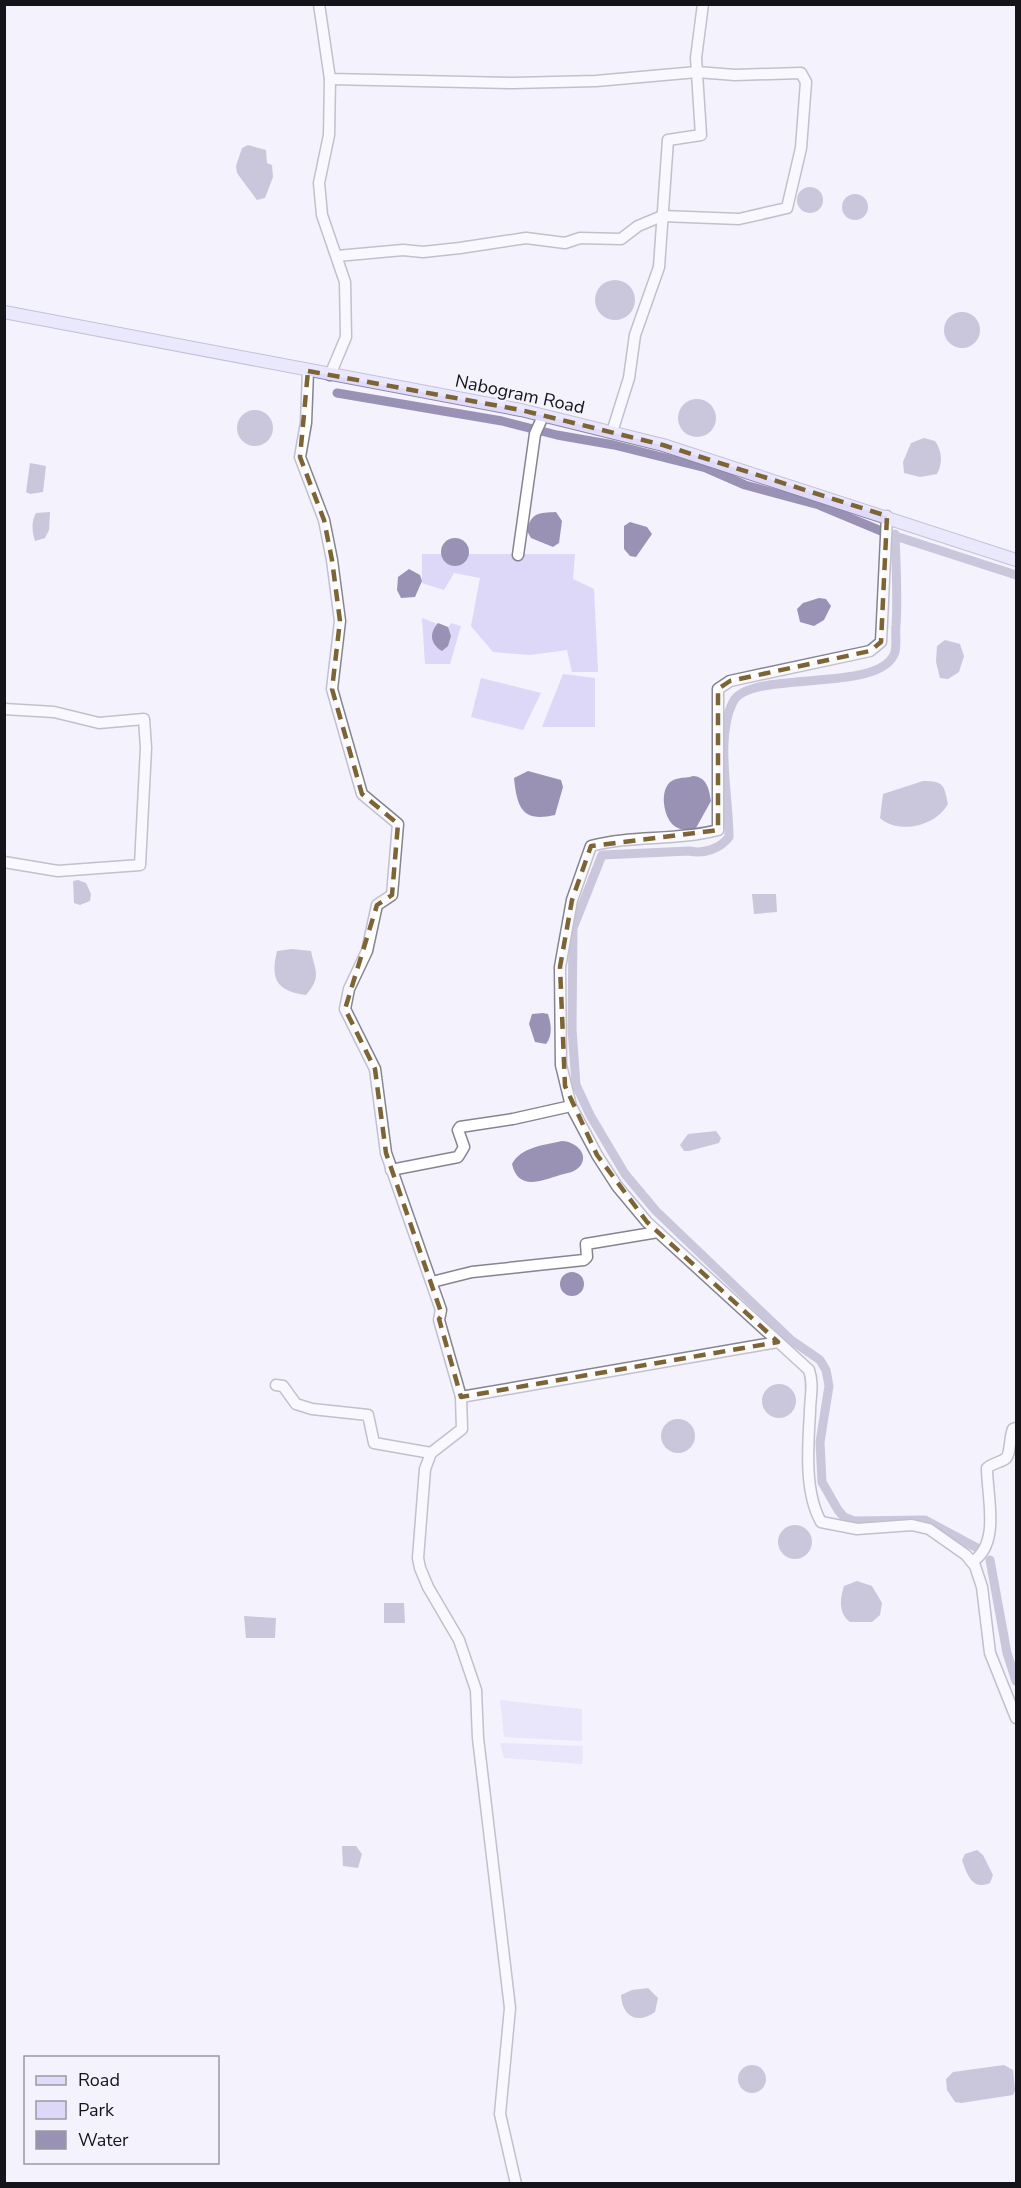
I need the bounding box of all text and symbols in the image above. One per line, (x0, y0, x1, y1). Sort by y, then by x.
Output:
street label: Nabogram Road (453, 369, 587, 419)
legend (24, 2056, 219, 2164)
text: Road (78, 2068, 120, 2092)
text: Park (78, 2098, 115, 2122)
text: Water (78, 2128, 129, 2152)

